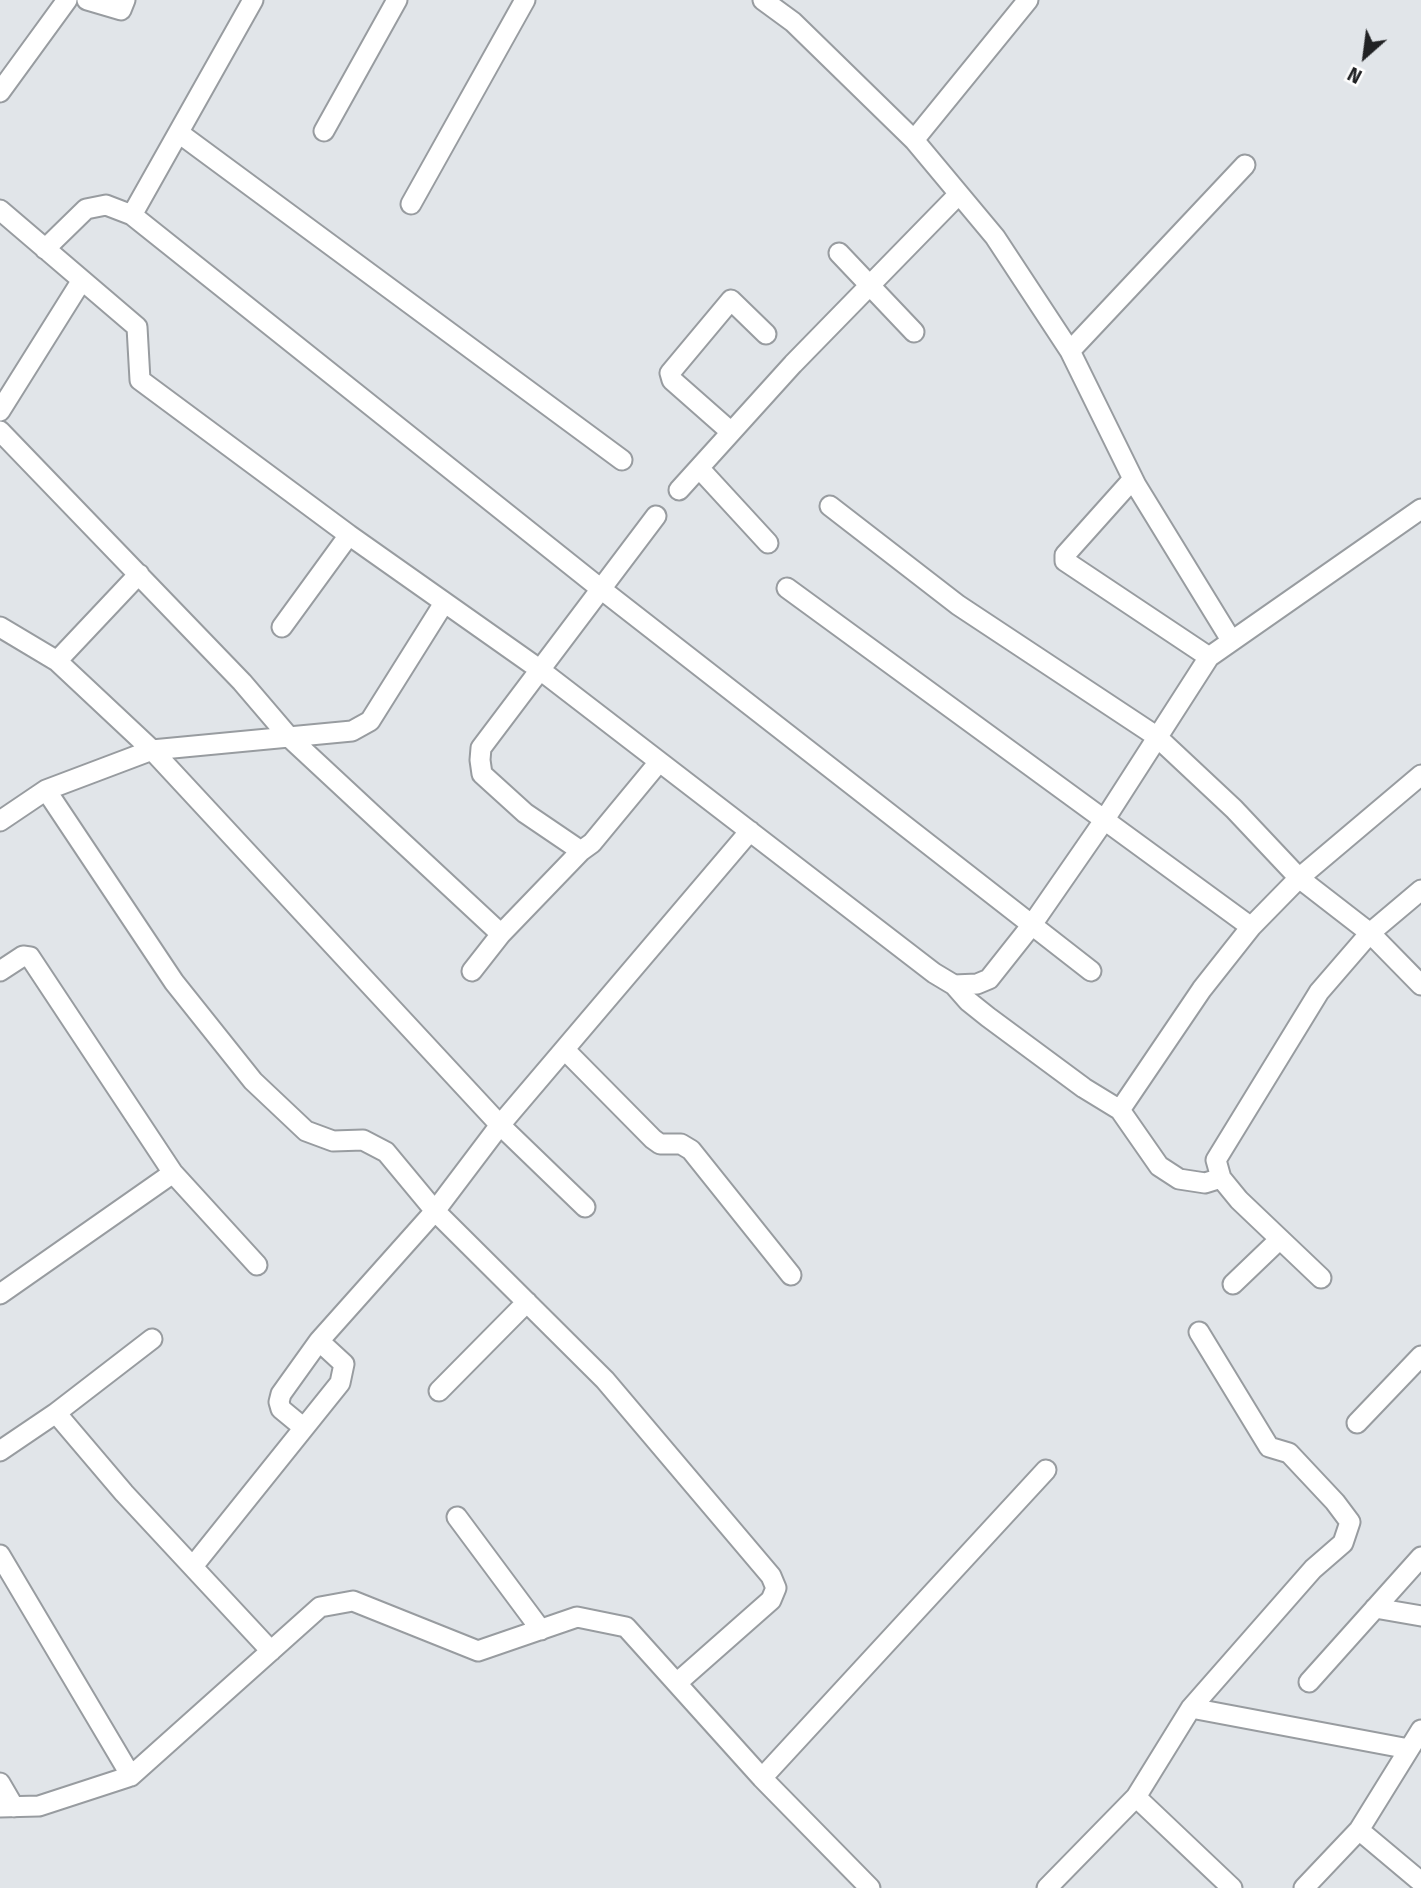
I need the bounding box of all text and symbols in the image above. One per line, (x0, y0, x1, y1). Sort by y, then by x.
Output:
north arrow (1330, 21, 1400, 91)
text: N (1344, 62, 1366, 88)

